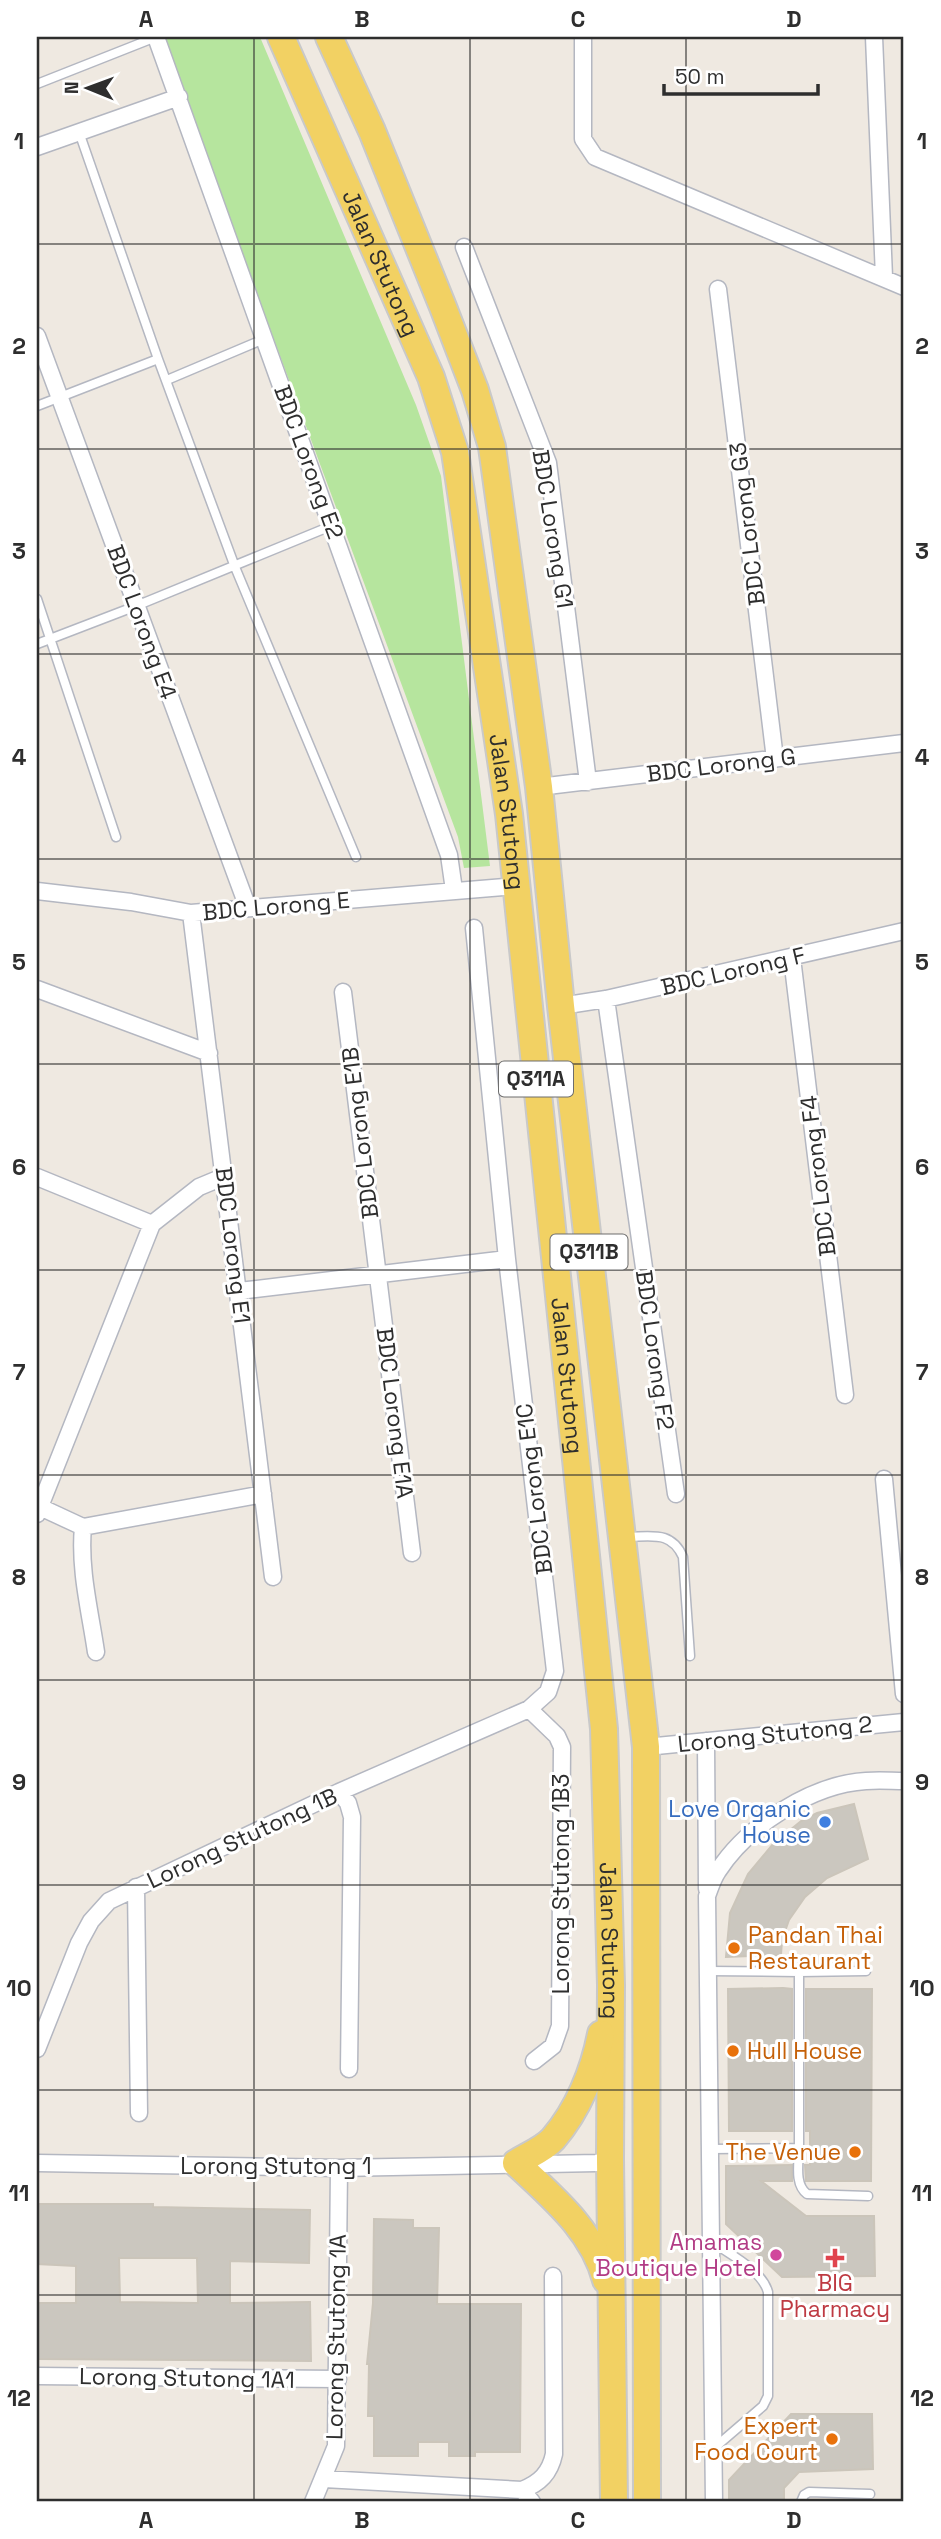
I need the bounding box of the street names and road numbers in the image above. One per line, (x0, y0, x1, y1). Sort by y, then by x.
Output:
street label: Jalan Stutong (335, 185, 426, 341)
street label: BDC Lorong E2 (267, 381, 351, 543)
street label: BDC Lorong G3 (722, 441, 772, 607)
street label: BDC Lorong G1 (526, 448, 580, 610)
street label: BDC Lorong E4 (100, 541, 184, 703)
street label: Jalan Stutong (482, 732, 532, 891)
street label: BDC Lorong G (645, 741, 797, 789)
street label: BDC Lorong E (201, 885, 351, 927)
street label: BDC Lorong F (658, 940, 808, 1002)
street label: BDC Lorong E1B (335, 1045, 385, 1221)
road number: Q311A (499, 1062, 573, 1096)
street label: BDC Lorong F4 (793, 1094, 843, 1258)
street label: BDC Lorong E1 (209, 1165, 257, 1325)
road number: Q311B (550, 1234, 628, 1270)
street label: BDC Lorong F2 (629, 1268, 681, 1432)
street label: Jalan Stutong (544, 1296, 590, 1455)
street label: BDC Lorong E1A (370, 1326, 420, 1500)
street label: BDC Lorong E1C (509, 1402, 559, 1576)
street label: Lorong Stutong 2 (676, 1709, 874, 1759)
street label: Lorong Stutong 1B3 (546, 1774, 576, 1994)
street label: Lorong Stutong 1B (142, 1781, 342, 1895)
street label: Jalan Stutong (593, 1862, 626, 2019)
street label: Lorong Stutong 1 (180, 2151, 372, 2181)
street label: Lorong Stutong 1A (319, 2234, 353, 2440)
street label: Lorong Stutong 1A1 (79, 2361, 295, 2395)

